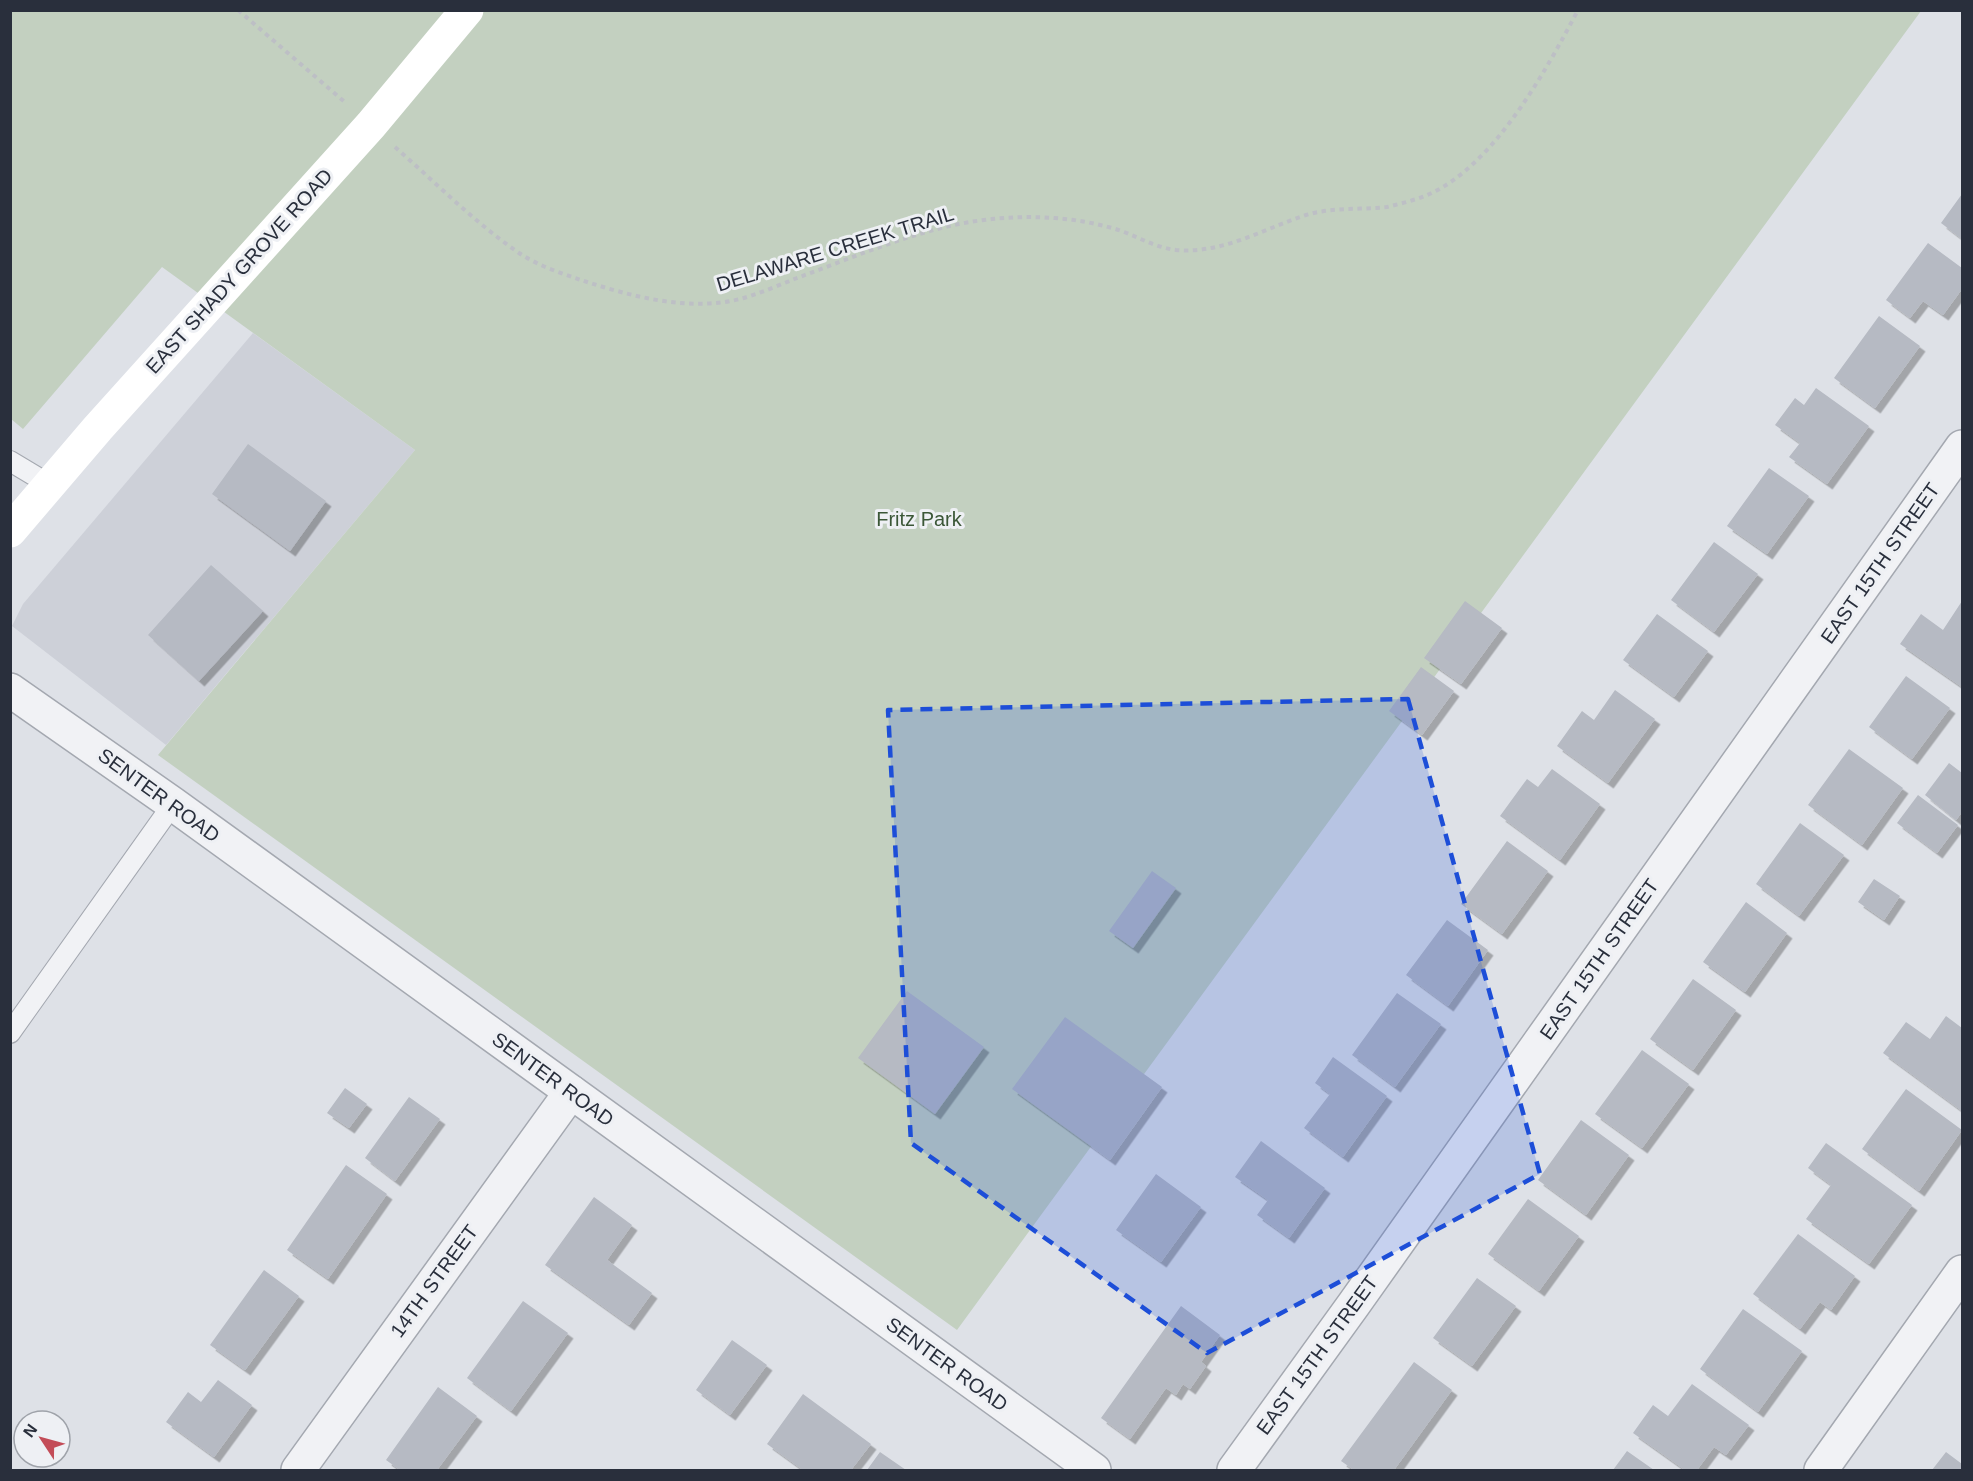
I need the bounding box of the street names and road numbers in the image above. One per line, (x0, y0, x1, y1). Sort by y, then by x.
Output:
street label: EAST SHADY GROVE ROAD (141, 164, 337, 378)
street label: DELAWARE CREEK TRAIL (714, 202, 956, 296)
street label: EAST 15TH STREET (1816, 479, 1944, 647)
street label: SENTER ROAD (94, 744, 224, 846)
street label: EAST 15TH STREET (1535, 875, 1663, 1043)
street label: SENTER ROAD (488, 1028, 618, 1130)
street label: 14TH STREET (386, 1221, 482, 1341)
street label: EAST 15TH STREET (1252, 1271, 1382, 1439)
street label: SENTER ROAD (882, 1313, 1012, 1415)

